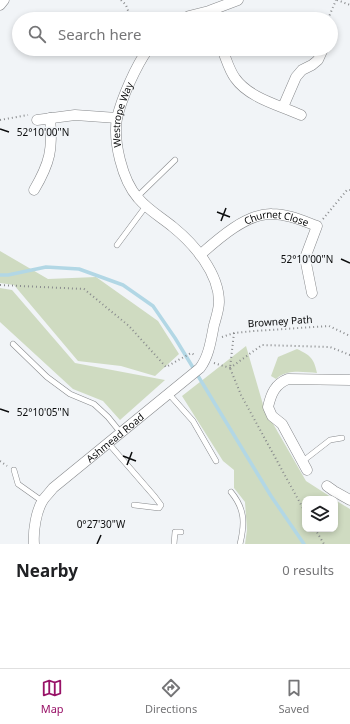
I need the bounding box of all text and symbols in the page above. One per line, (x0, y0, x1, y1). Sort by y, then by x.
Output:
search box (12, 12, 338, 56)
icon: search (26, 23, 48, 45)
text: Search here (58, 24, 141, 44)
street label: Westrope Way (109, 79, 136, 148)
text: 52°10'00"N (17, 125, 69, 139)
street label: Churnet Close (242, 207, 311, 230)
text: 52°10'00"N (281, 252, 333, 266)
street label: Browney Path (247, 312, 313, 330)
text: 52°10'05"N (17, 405, 69, 419)
street label: Ashmead Road (83, 410, 147, 465)
map controls (302, 496, 338, 532)
button: layers (302, 496, 338, 532)
text: 0°27'30"W (77, 517, 126, 531)
text: Nearby (16, 559, 78, 582)
text: 0 results (282, 561, 334, 579)
tab: Map (41, 677, 64, 716)
tab: Directions (145, 677, 197, 716)
tab: Saved (279, 677, 309, 716)

